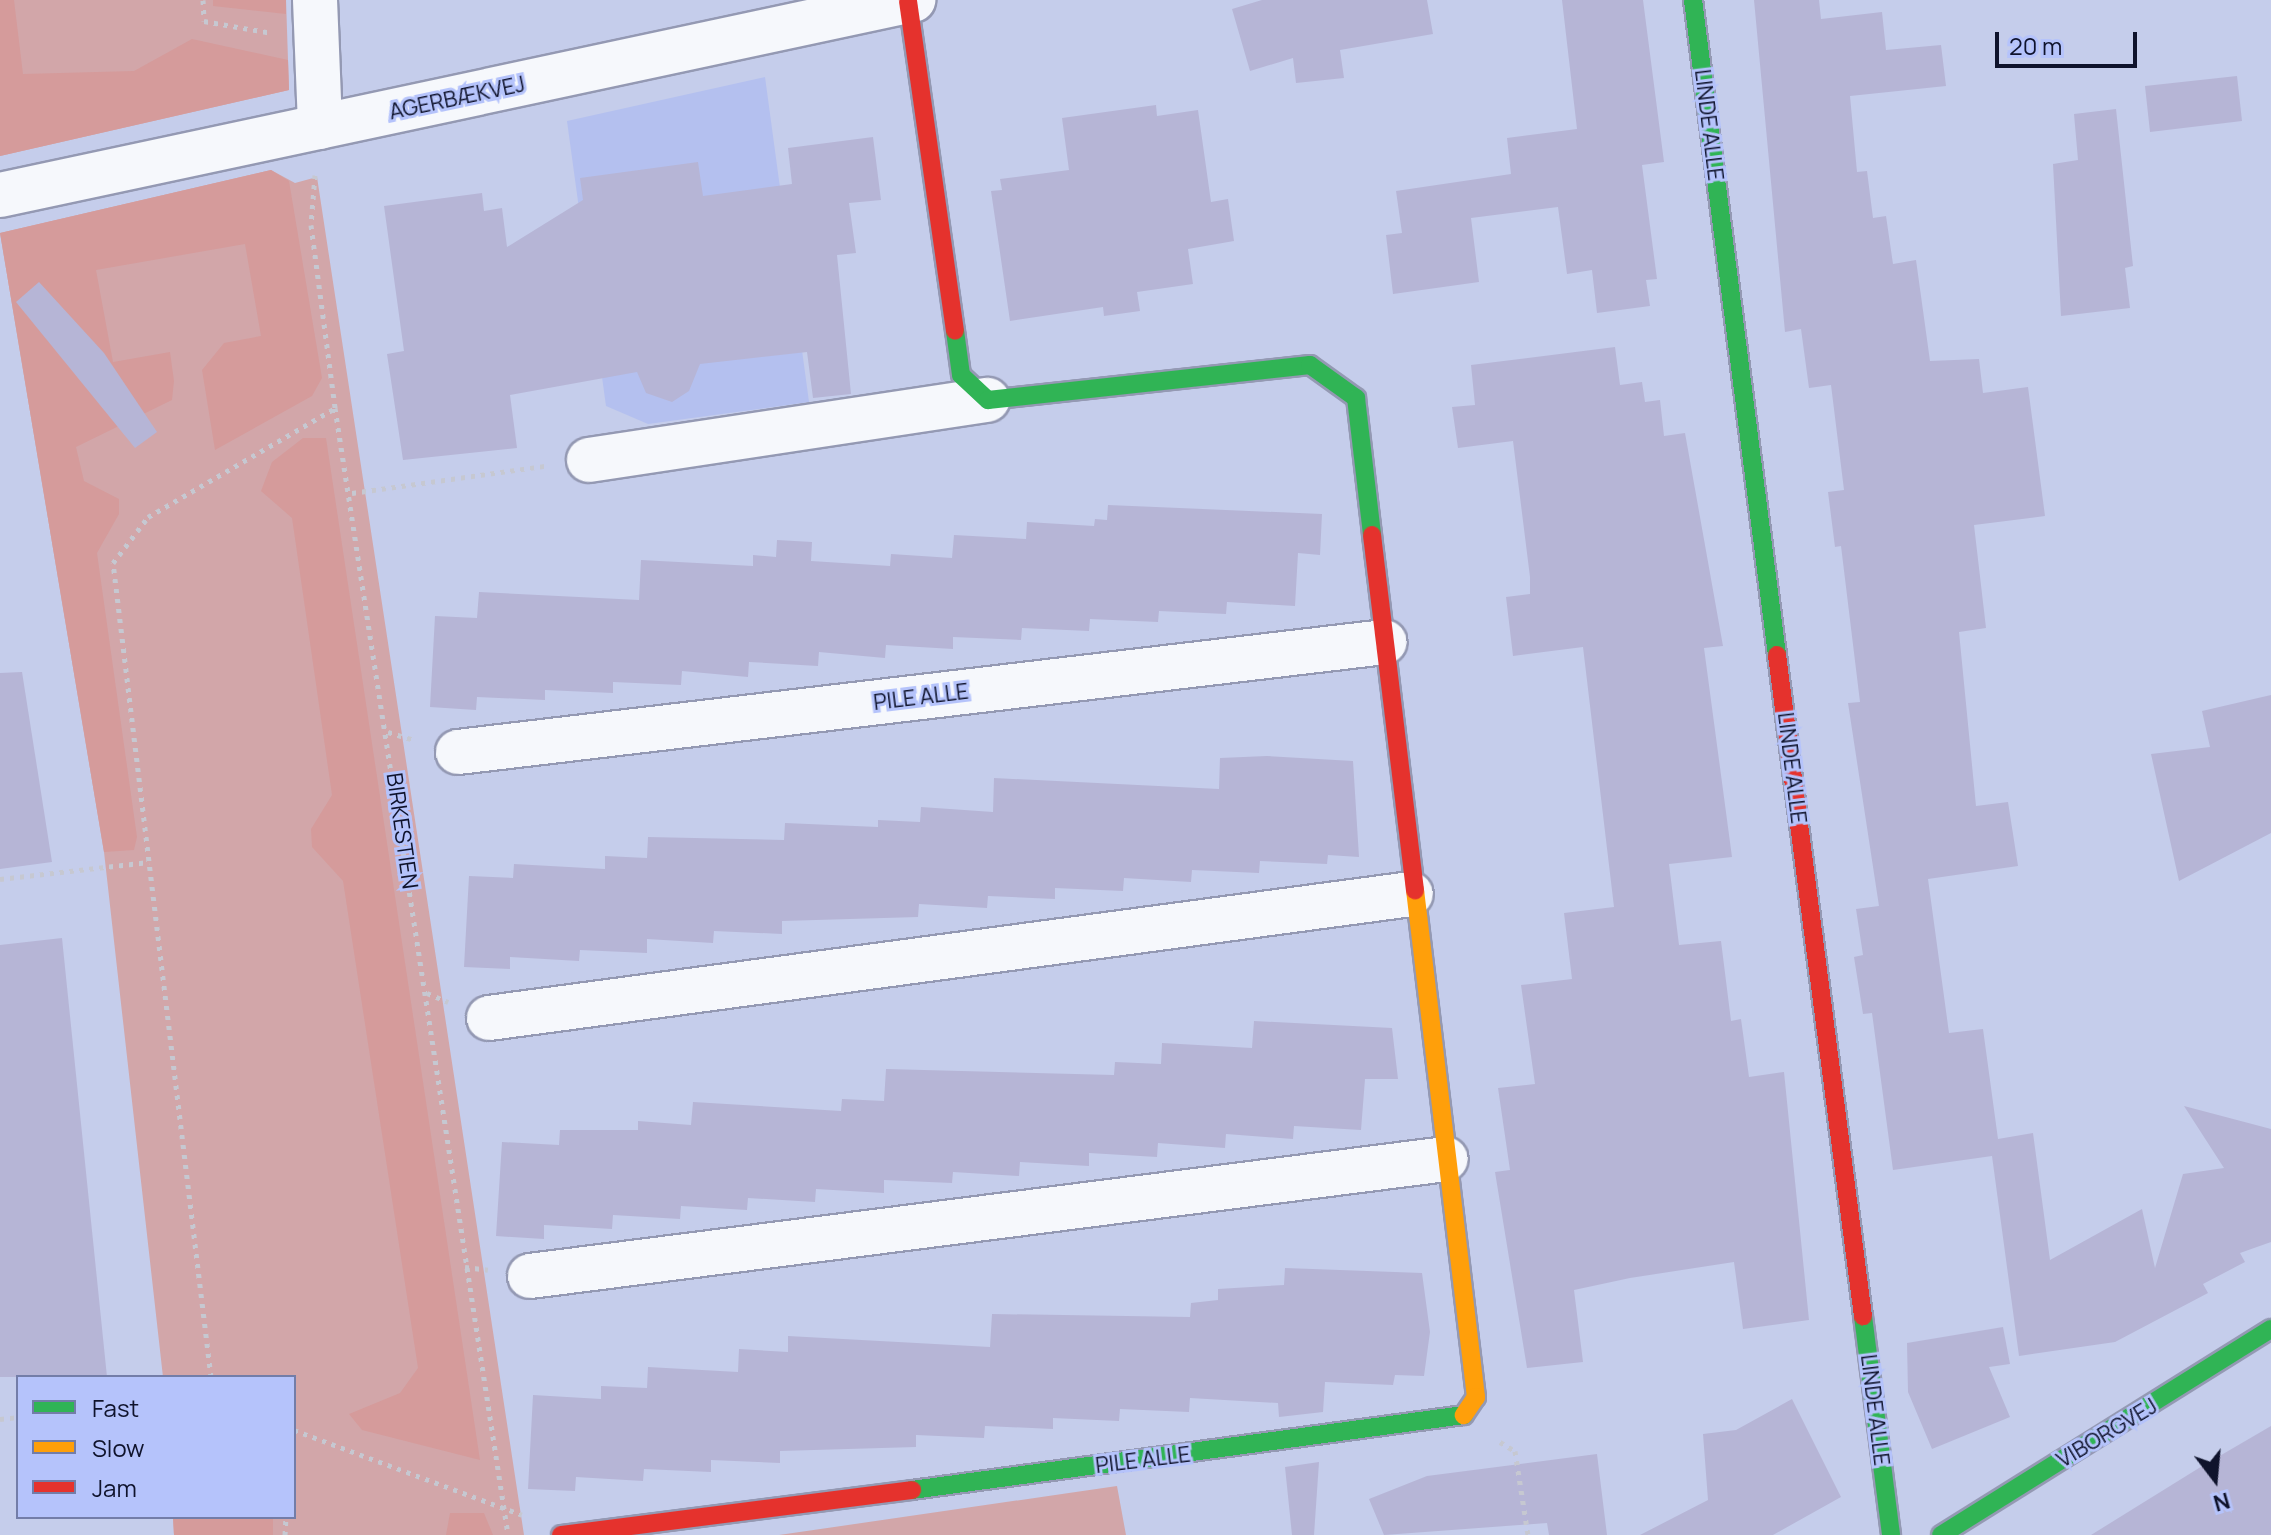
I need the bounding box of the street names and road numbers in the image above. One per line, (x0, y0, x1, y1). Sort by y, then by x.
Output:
street label: LINDE ALLE (1689, 68, 1729, 182)
street label: AGERBÆKVEJ (387, 71, 527, 125)
street label: PILE ALLE (872, 678, 970, 716)
street label: LINDE ALLE (1772, 711, 1812, 825)
street label: BIRKESTIEN (381, 771, 423, 891)
street label: LINDE ALLE (1855, 1353, 1895, 1467)
street label: VIBORGVEJ (2052, 1393, 2162, 1473)
street label: PILE ALLE (1094, 1441, 1192, 1479)

